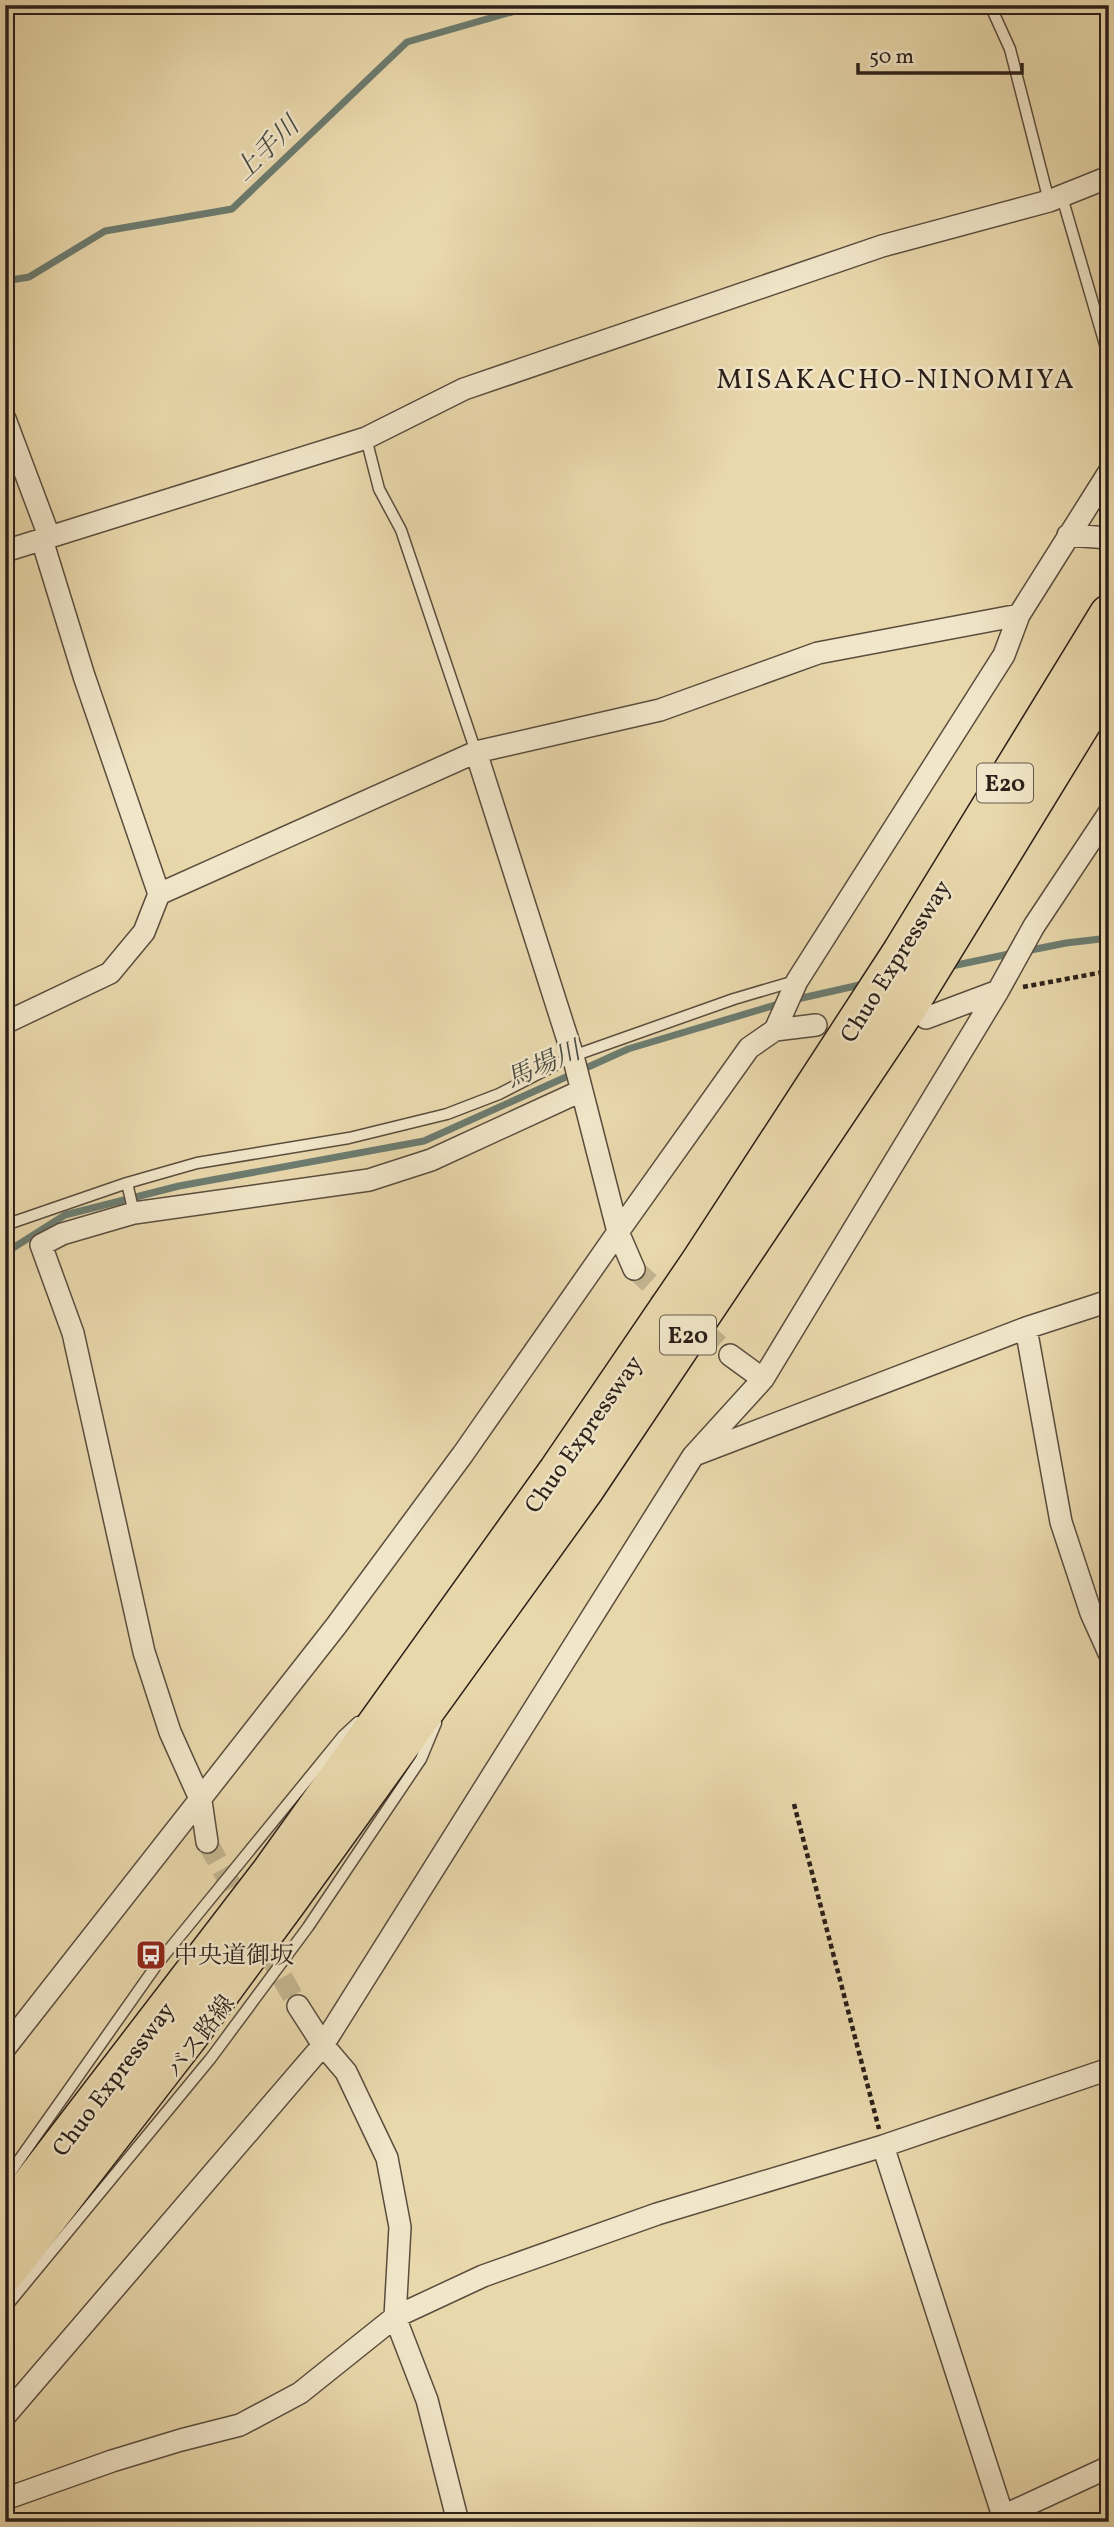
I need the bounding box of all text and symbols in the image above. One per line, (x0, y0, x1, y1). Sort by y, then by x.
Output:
scale bar (858, 32, 1023, 76)
text: 50 m (869, 43, 914, 72)
water label: 上手川 (227, 107, 310, 189)
district label: MISAKACHO-NINOMIYA (716, 361, 1076, 400)
road number: E20 (977, 764, 1033, 803)
street label: Chuo Expressway (833, 874, 960, 1050)
water label: 馬場川 (501, 1032, 589, 1098)
road number: E20 (660, 1316, 716, 1354)
street label: Chuo Expressway (517, 1349, 652, 1521)
bus stop icon: 中央道御坂 (134, 1938, 168, 1972)
place label: 中央道御坂 (174, 1940, 294, 1974)
street label: バス路線 (159, 1989, 244, 2086)
street label: Chuo Expressway (45, 1996, 184, 2165)

